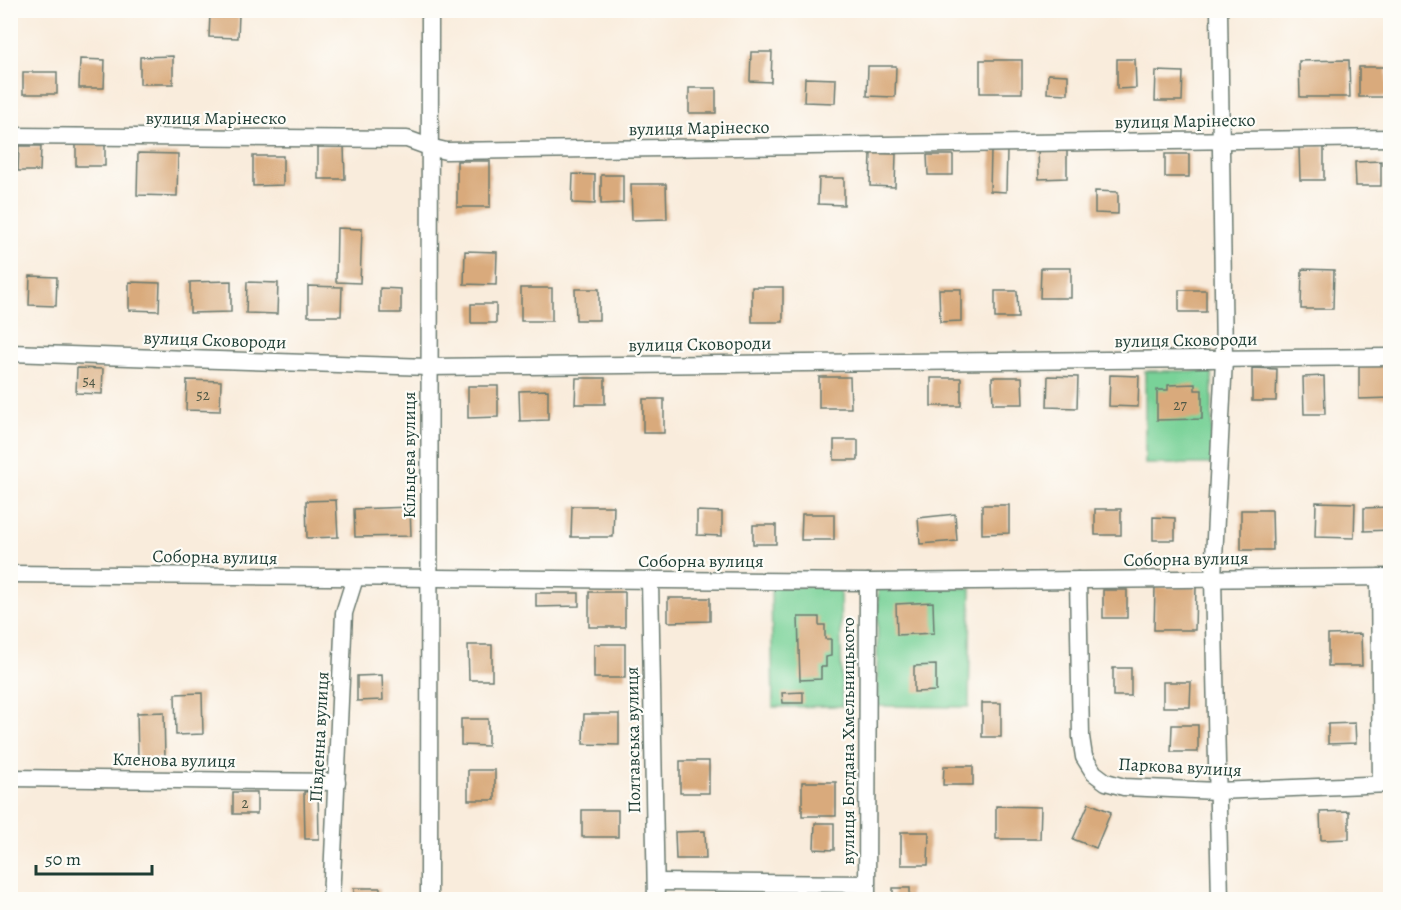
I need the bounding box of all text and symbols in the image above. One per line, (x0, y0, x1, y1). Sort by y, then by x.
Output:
street label: вулиця Марінеско (146, 106, 286, 130)
street label: вулиця Марінеско (1114, 108, 1256, 134)
street label: вулиця Марінеско (628, 115, 770, 141)
street label: вулиця Сковороди (143, 326, 287, 354)
street label: вулиця Сковороди (1114, 327, 1258, 353)
street label: вулиця Сковороди (628, 331, 772, 357)
house number: 54 (82, 371, 96, 391)
house number: 52 (196, 385, 210, 405)
street label: Кільцева вулиця (397, 392, 421, 518)
house number: 27 (1173, 395, 1187, 415)
street label: Соборна вулиця (152, 544, 278, 570)
street label: Соборна вулиця (1123, 546, 1249, 572)
street label: Соборна вулиця (638, 549, 764, 573)
street label: вулиця Богдана Хмельницького (836, 617, 860, 865)
street label: Полтавська вулиця (620, 666, 646, 814)
street label: Південна вулиця (304, 671, 334, 803)
street label: Кленова вулиця (112, 747, 236, 773)
street label: Паркова вулиця (1118, 752, 1242, 782)
house number: 2 (241, 793, 249, 813)
scale bar (36, 838, 152, 876)
text: 50 m (45, 847, 81, 871)

